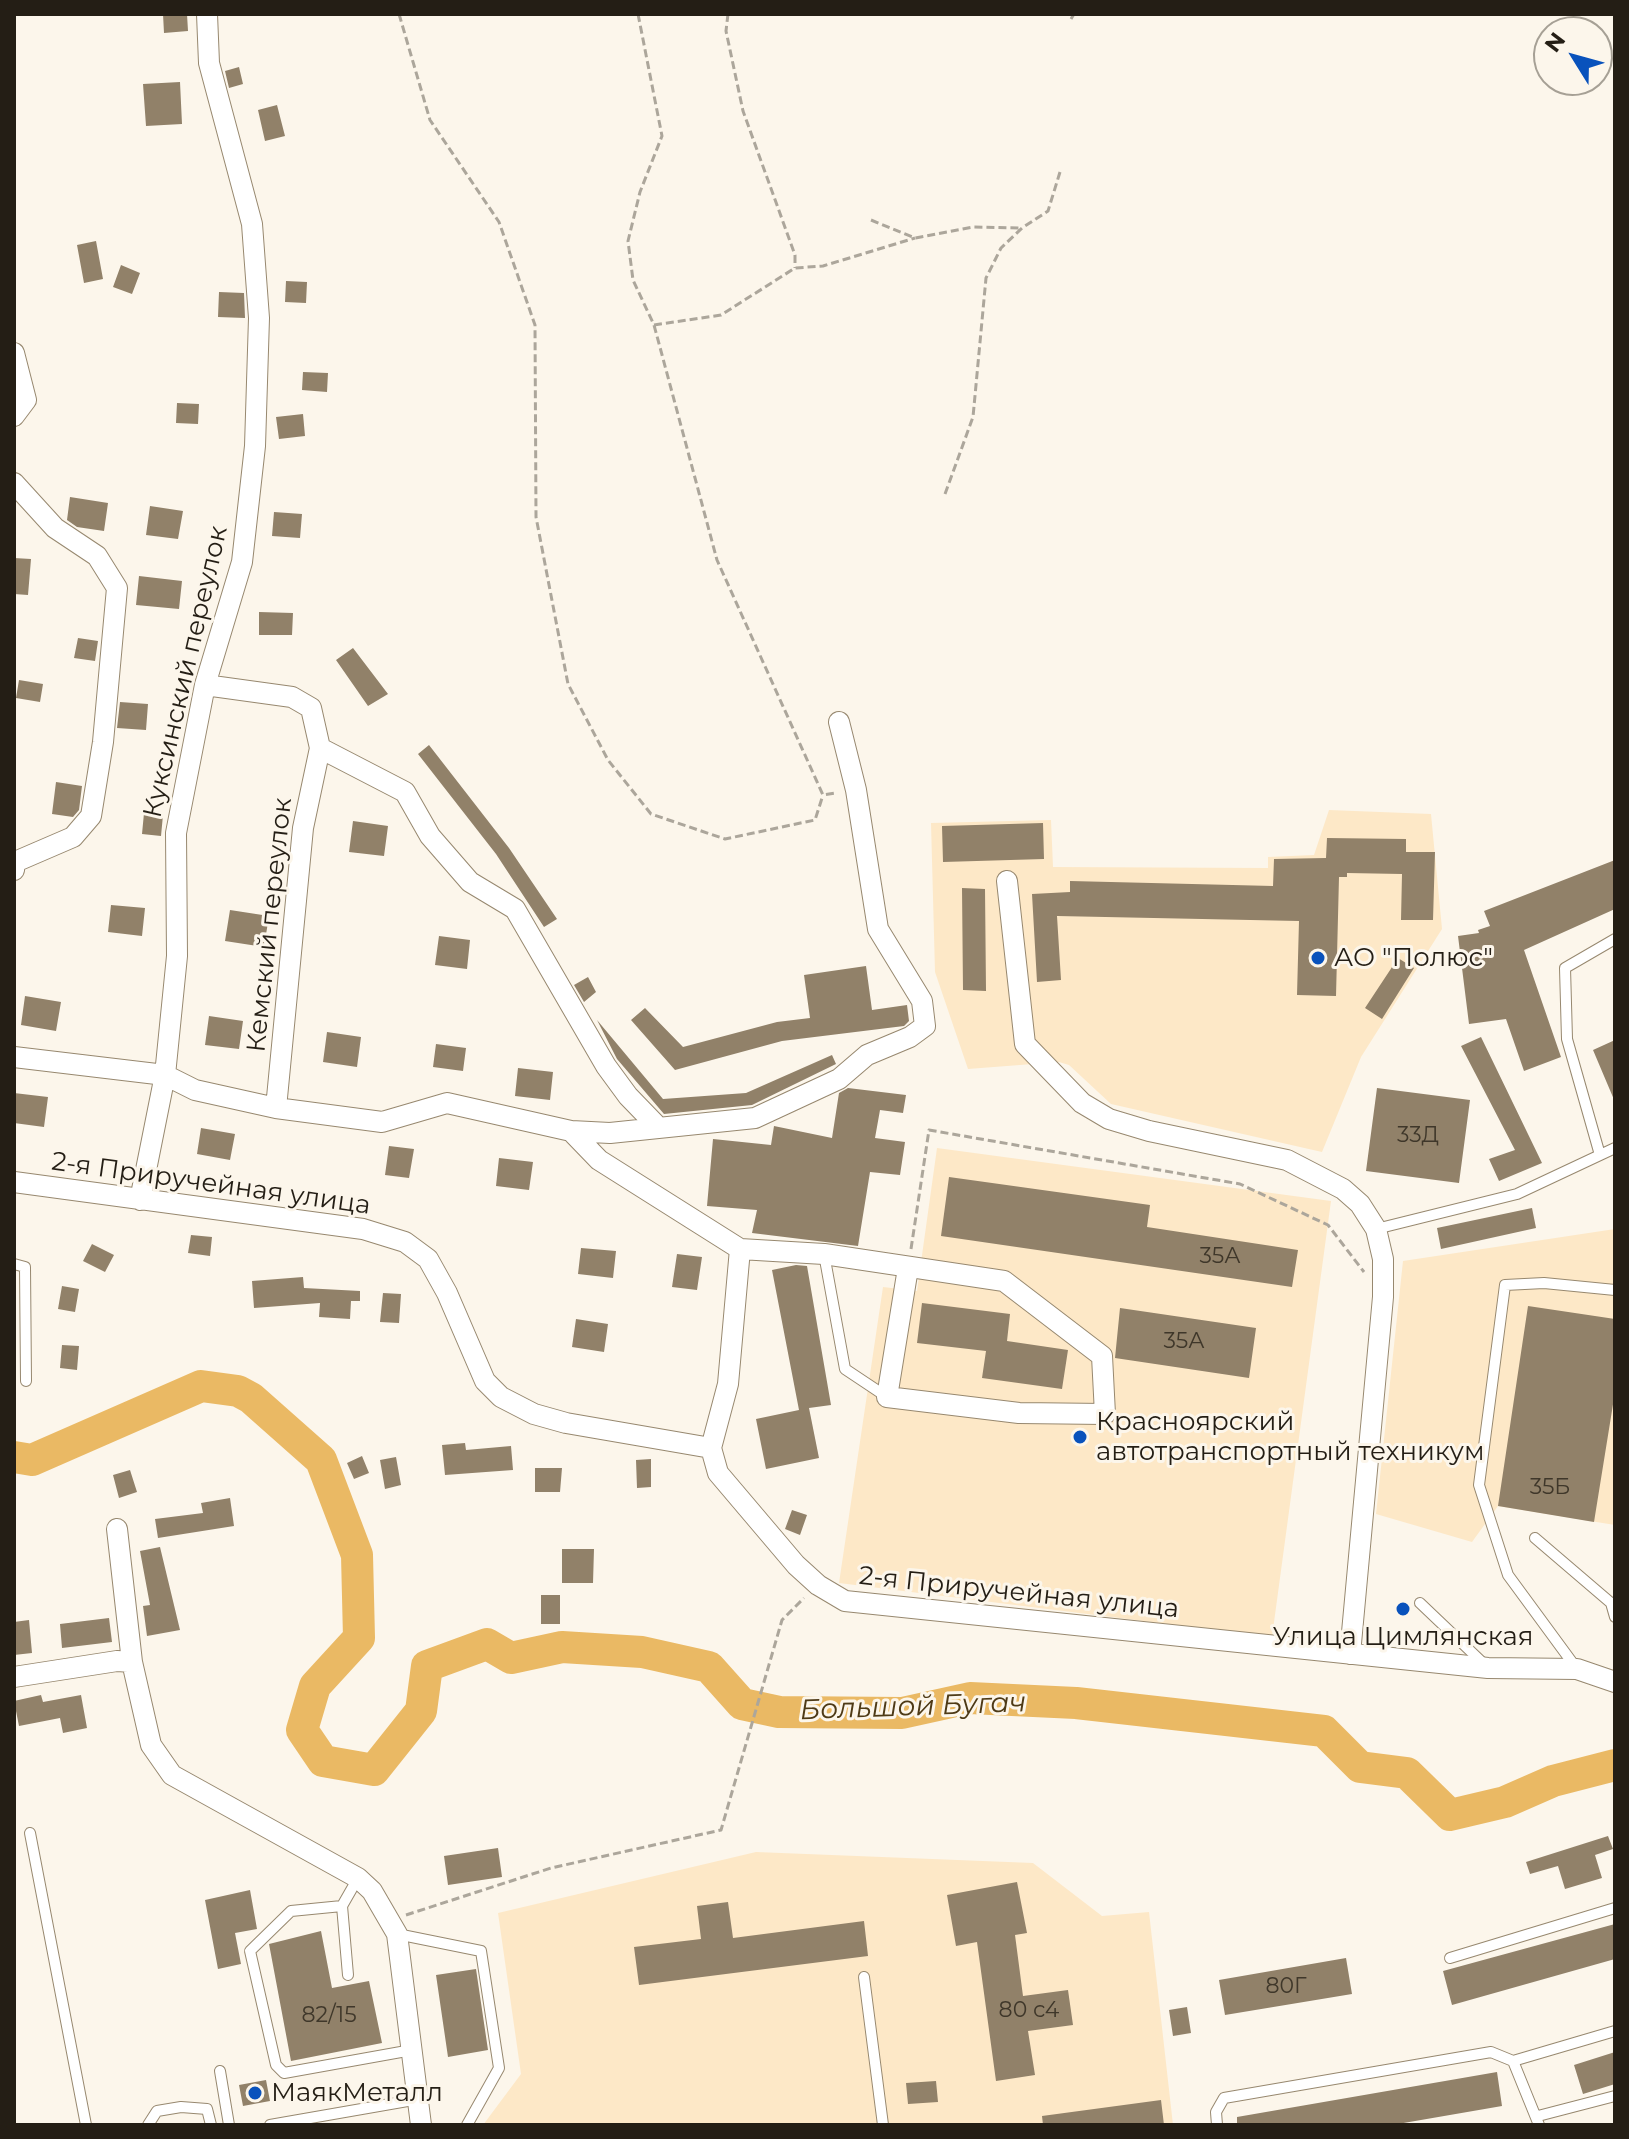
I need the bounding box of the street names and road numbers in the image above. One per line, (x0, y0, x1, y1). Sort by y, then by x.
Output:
street label: Куксинский переулок (137, 523, 235, 821)
street label: Кемский переулок (241, 796, 299, 1054)
street label: 2-я Приручейная улица (50, 1146, 372, 1222)
street label: 2-я Приручейная улица (857, 1561, 1181, 1625)

